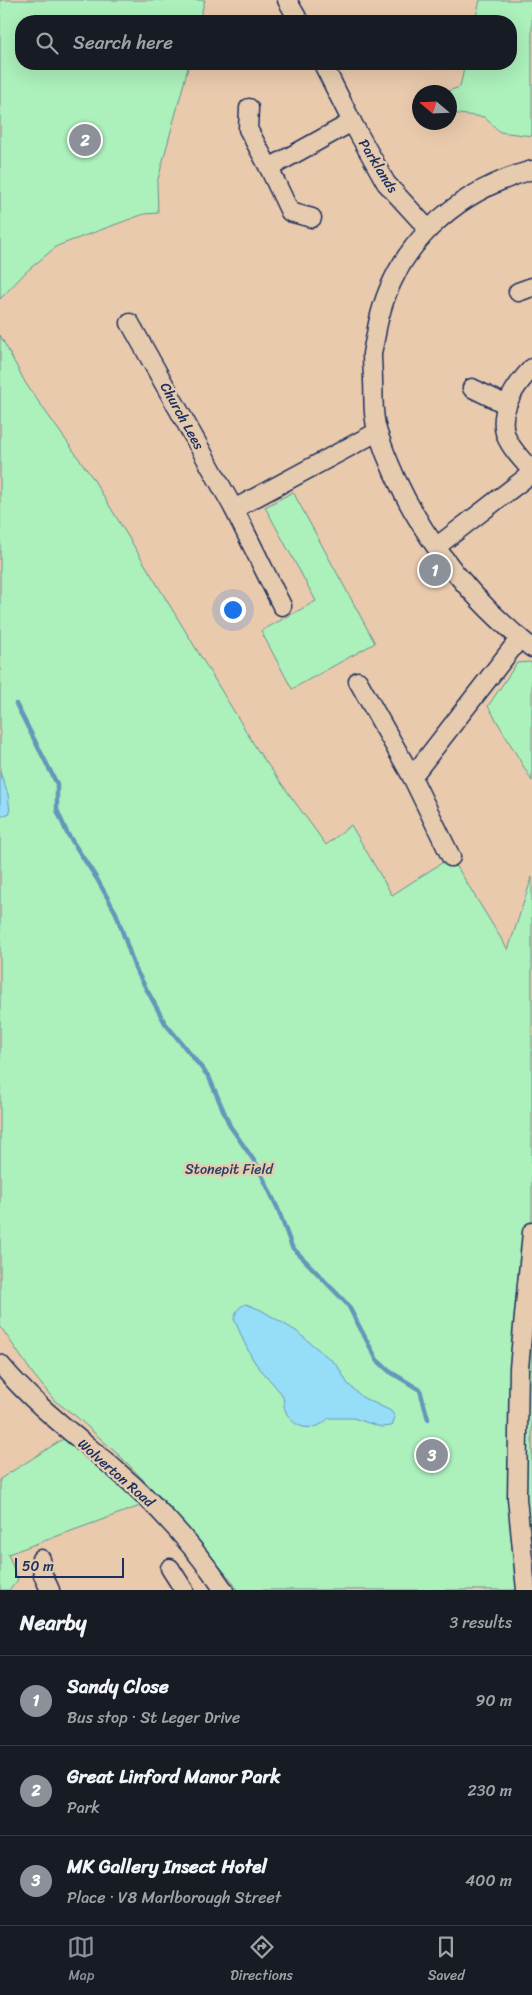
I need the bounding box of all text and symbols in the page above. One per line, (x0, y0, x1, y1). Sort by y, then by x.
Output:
search box (15, 15, 517, 70)
text: Search here (73, 26, 173, 59)
icon: search (33, 29, 61, 57)
north arrow (412, 85, 457, 130)
pin: 2 (69, 121, 101, 159)
street label: Parklands (351, 134, 405, 198)
street label: Church Lees (153, 378, 211, 455)
pin: 1 (419, 551, 451, 589)
your location (220, 597, 246, 623)
park label: Stonepit Field (185, 1157, 275, 1182)
street label: Wolverton Road (72, 1432, 161, 1515)
pin: 3 (416, 1436, 448, 1474)
text: 50 m (22, 1554, 54, 1579)
scale bar (15, 1555, 124, 1578)
text: Nearby (20, 1604, 86, 1642)
text: 3 results (449, 1608, 512, 1637)
text: Sandy Close (67, 1670, 169, 1703)
text: 1 (33, 1686, 39, 1715)
text: 90 m (476, 1686, 512, 1715)
text: Bus stop · St Leger Drive (67, 1703, 240, 1732)
text: Great Linford Manor Park (67, 1760, 280, 1793)
text: 2 (31, 1776, 41, 1805)
text: 230 m (467, 1776, 512, 1805)
text: Park (67, 1793, 100, 1822)
text: MK Gallery Insect Hotel (67, 1850, 267, 1883)
text: 3 (32, 1866, 40, 1895)
text: 400 m (465, 1866, 512, 1895)
text: Place · V8 Marlborough Street (67, 1883, 281, 1912)
tab: Map (67, 1933, 95, 1988)
tab: Directions (230, 1933, 293, 1988)
tab: Saved (428, 1933, 465, 1988)

